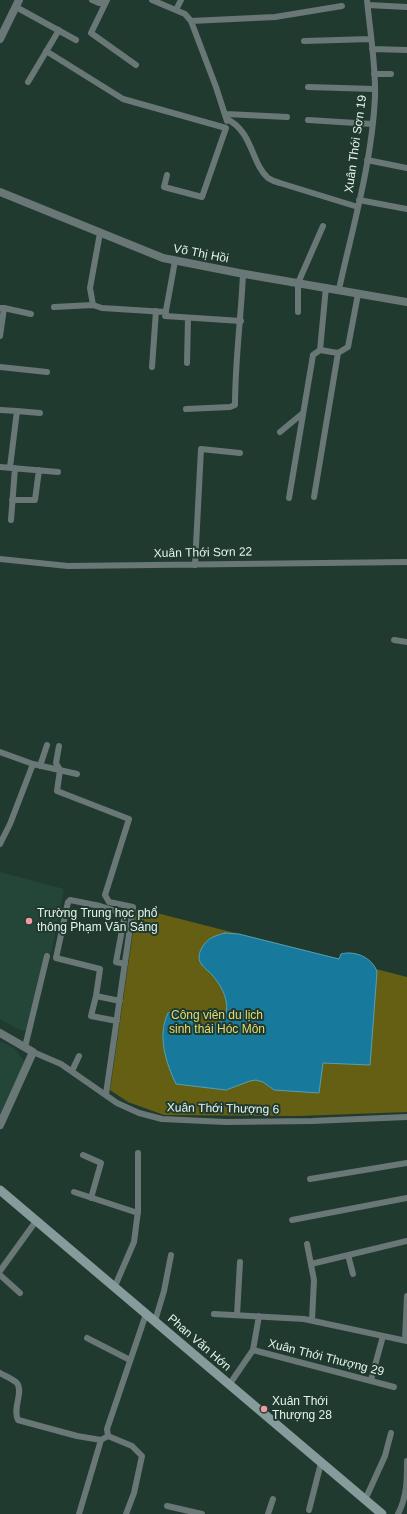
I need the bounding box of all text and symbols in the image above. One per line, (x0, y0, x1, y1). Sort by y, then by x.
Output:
street label: Xuân Thới Sơn 19 (342, 94, 370, 194)
street label: Võ Thị Hồi (172, 242, 230, 266)
street label: Xuân Thới Sơn 22 (154, 545, 252, 561)
place label: Trường Trung học phổ thông Phạm Văn Sáng (37, 907, 158, 935)
marker: Trường Trung học phổ thông Phạm Văn Sáng (24, 916, 34, 926)
park label: Công viên du lịch sinh thái Hóc Môn (169, 1009, 265, 1037)
street label: Xuân Thới Thượng 6 (167, 1101, 279, 1117)
street label: Phan Văn Hớn (164, 1312, 234, 1374)
street label: Xuân Thới Thượng 29 (266, 1337, 386, 1379)
place label: Xuân Thới Thượng 28 (272, 1395, 332, 1423)
marker: Xuân Thới Thượng 28 (259, 1404, 269, 1414)

